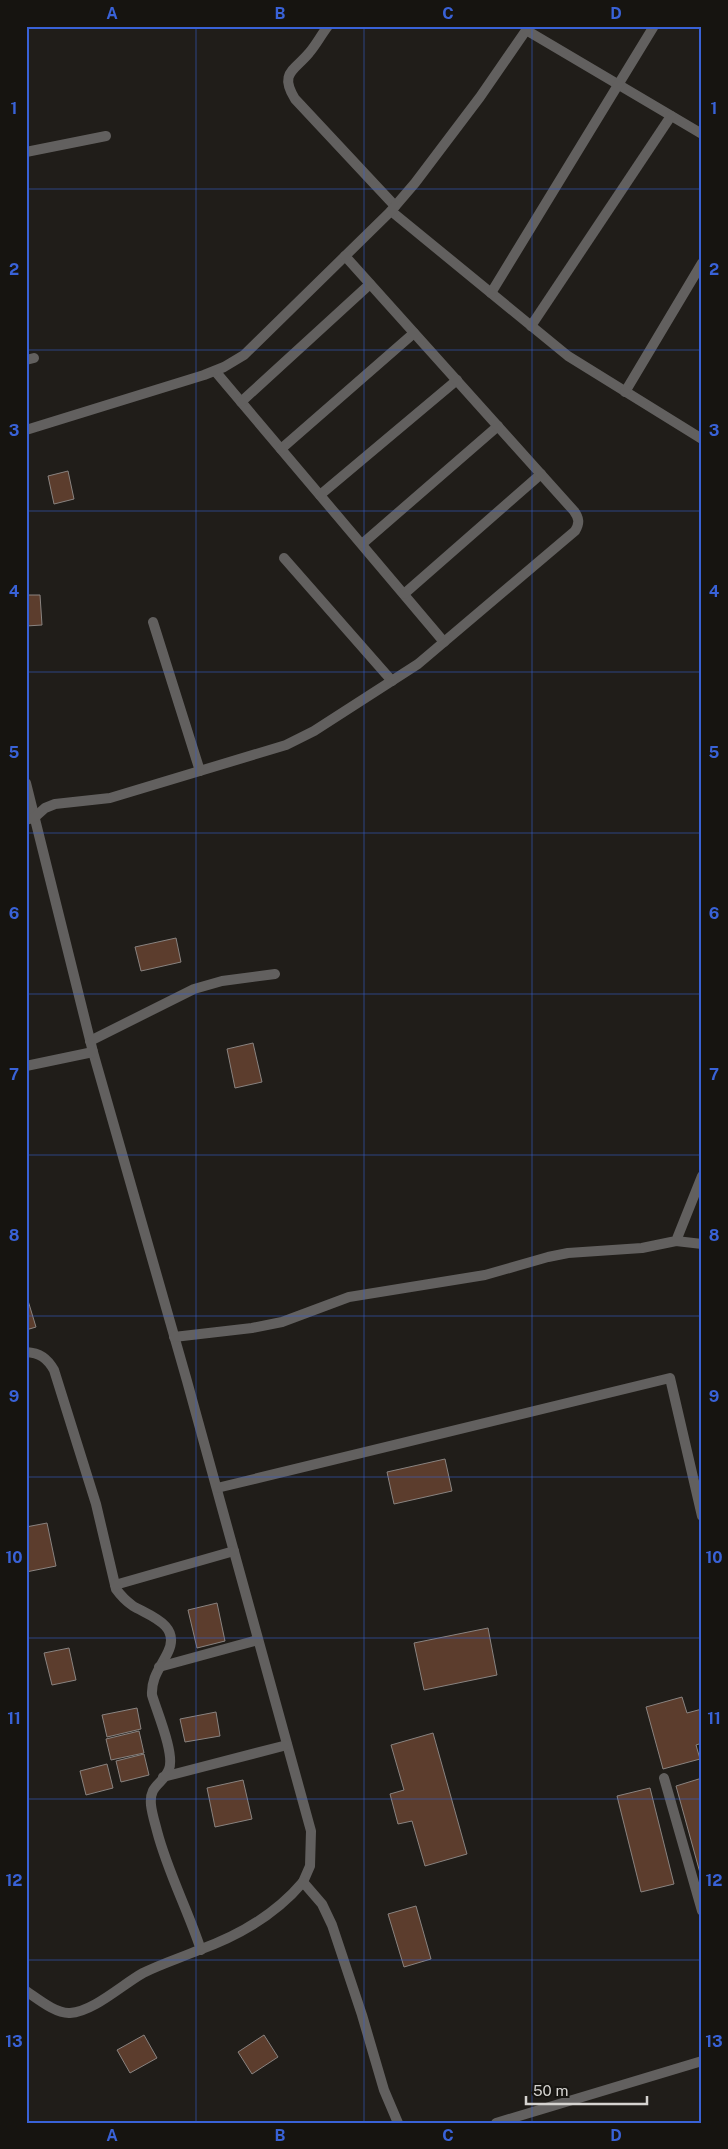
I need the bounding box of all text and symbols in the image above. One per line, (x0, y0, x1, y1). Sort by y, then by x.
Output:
text: A (106, 4, 118, 23)
text: B (275, 4, 286, 23)
text: C (442, 4, 454, 23)
text: D (610, 4, 622, 23)
text: 1 (11, 99, 17, 118)
text: 1 (711, 99, 717, 118)
text: 2 (9, 260, 19, 279)
text: 2 (709, 260, 719, 279)
text: 3 (9, 421, 19, 440)
text: 3 (709, 421, 719, 440)
text: 4 (9, 582, 20, 601)
text: 4 (709, 582, 720, 601)
text: 5 (9, 743, 20, 762)
text: 5 (709, 743, 720, 762)
text: 6 (9, 904, 19, 923)
text: 6 (709, 904, 719, 923)
text: 7 (9, 1065, 19, 1084)
text: 7 (709, 1065, 719, 1084)
text: 8 (9, 1226, 20, 1245)
text: 8 (709, 1226, 720, 1245)
text: 9 (9, 1387, 19, 1406)
text: 9 (709, 1387, 719, 1406)
text: 10 (5, 1548, 23, 1567)
text: 10 (705, 1548, 723, 1567)
text: 11 (7, 1709, 21, 1728)
text: 11 (707, 1709, 721, 1728)
text: 12 (5, 1871, 23, 1890)
text: 12 (705, 1871, 723, 1890)
text: 13 (5, 2032, 23, 2051)
text: 13 (705, 2032, 723, 2051)
scale bar (526, 2074, 647, 2106)
text: 50 m (533, 2082, 568, 2099)
text: A (106, 2126, 118, 2145)
text: B (275, 2126, 286, 2145)
text: C (442, 2126, 454, 2145)
text: D (610, 2126, 622, 2145)

